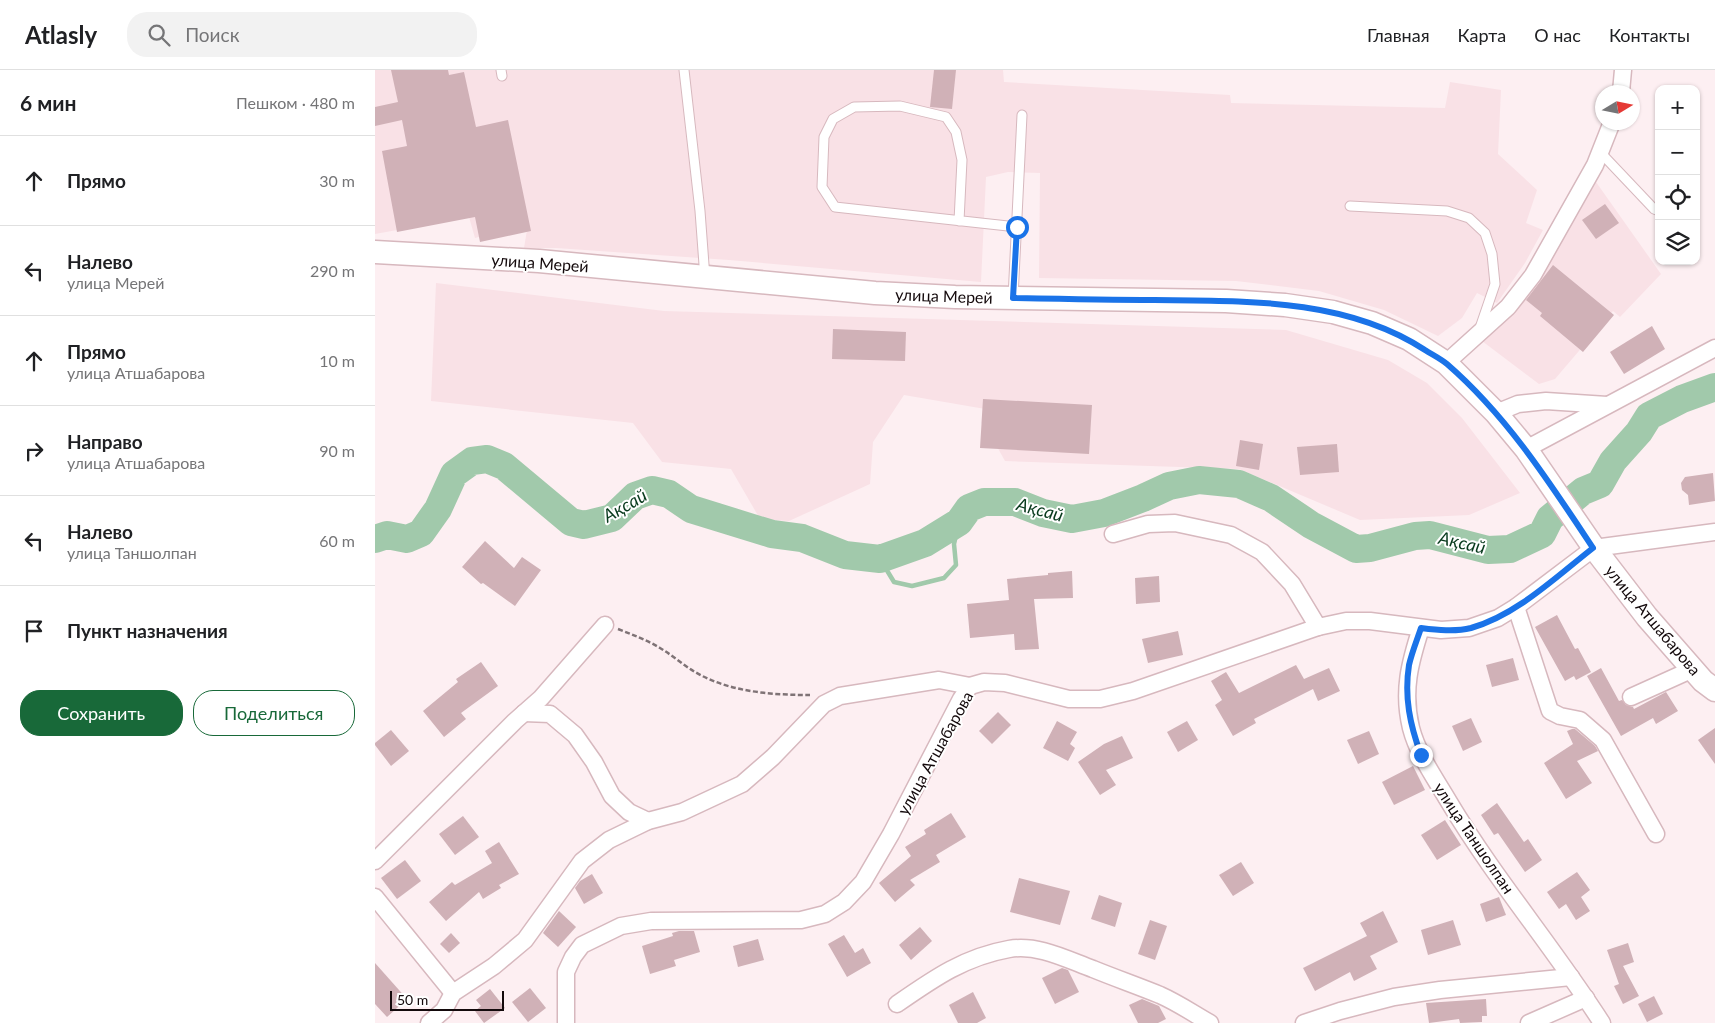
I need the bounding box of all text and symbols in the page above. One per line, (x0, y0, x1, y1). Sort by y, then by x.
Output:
search box (127, 12, 477, 57)
text: Atlasly (25, 20, 97, 49)
icon: search (145, 21, 173, 49)
text: Поиск (185, 23, 239, 46)
text: Главная (1367, 24, 1430, 46)
text: Карта (1458, 24, 1506, 46)
text: О нас (1534, 24, 1581, 46)
text: Контакты (1609, 24, 1690, 46)
north arrow (1595, 85, 1640, 130)
map controls (1655, 85, 1700, 265)
button: + (1655, 85, 1700, 130)
text: 6 мин (20, 90, 77, 115)
text: Пешком · 480 m (236, 93, 355, 112)
button: − (1655, 130, 1700, 175)
icon: ahead (20, 167, 48, 195)
text: Прямо (67, 169, 126, 192)
text: 30 m (319, 171, 355, 190)
button: locate (1655, 175, 1700, 220)
route start (1006, 216, 1029, 239)
button: layers (1655, 220, 1700, 265)
text: Налево (67, 250, 133, 273)
street label: улица Мерей (491, 250, 589, 275)
icon: left (20, 257, 48, 285)
text: 290 m (310, 261, 355, 280)
text: улица Мерей (67, 273, 164, 292)
street label: улица Мерей (895, 284, 993, 307)
text: Прямо (67, 340, 126, 363)
icon: ahead (20, 347, 48, 375)
text: 10 m (319, 351, 355, 370)
text: улица Атшабарова (67, 363, 205, 382)
text: Направо (67, 430, 143, 453)
icon: right (20, 437, 48, 465)
text: 90 m (319, 441, 355, 460)
text: улица Атшабарова (67, 453, 205, 472)
water label: Ақсай (598, 484, 651, 527)
water label: Ақсай (1014, 492, 1066, 526)
text: Налево (67, 520, 133, 543)
water label: Ақсай (1436, 526, 1488, 558)
icon: left (20, 527, 48, 555)
text: 60 m (319, 531, 355, 550)
text: улица Таншолпан (67, 543, 197, 562)
street label: улица Атшабарова (1602, 561, 1705, 679)
icon: arrive (20, 617, 48, 645)
text: Пункт назначения (67, 619, 228, 642)
street label: улица Атшабарова (893, 688, 976, 818)
button: Сохранить (20, 690, 183, 736)
button: Поделиться (193, 690, 355, 736)
route end (1410, 744, 1433, 767)
street label: улица Таншолпан (1430, 779, 1519, 897)
scale bar (390, 988, 504, 1011)
text: 50 m (397, 991, 428, 1008)

